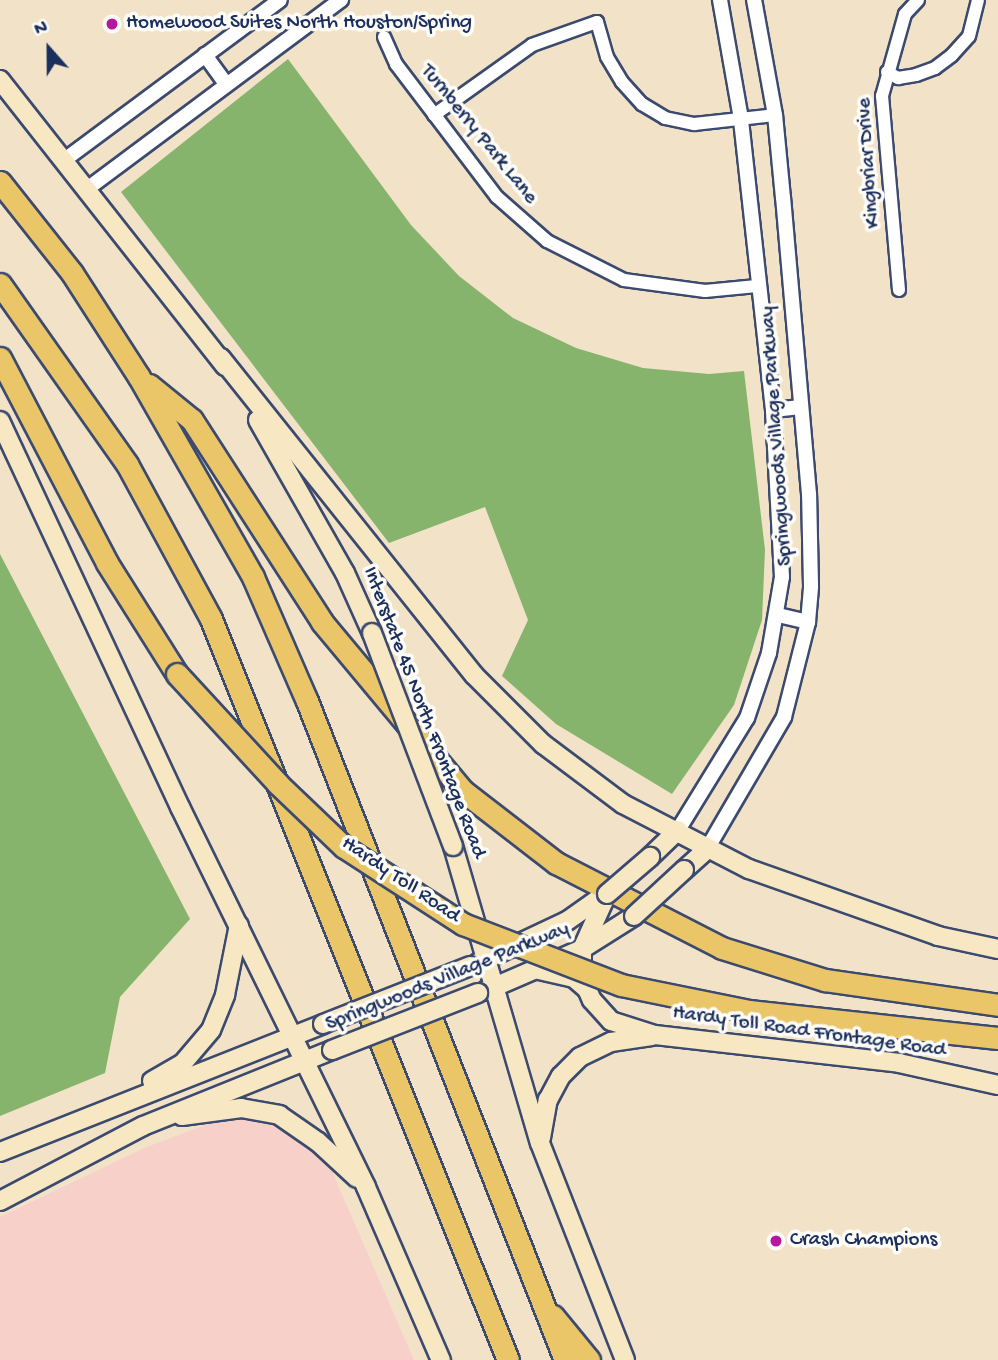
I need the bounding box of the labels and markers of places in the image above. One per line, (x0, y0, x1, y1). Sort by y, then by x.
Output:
place label: Homewood Suites North Houston/Spring (126, 11, 472, 37)
marker: Homewood Suites North Houston/Spring (104, 16, 120, 32)
place label: Crash Champions (790, 1228, 937, 1254)
marker: Crash Champions (768, 1233, 784, 1249)

